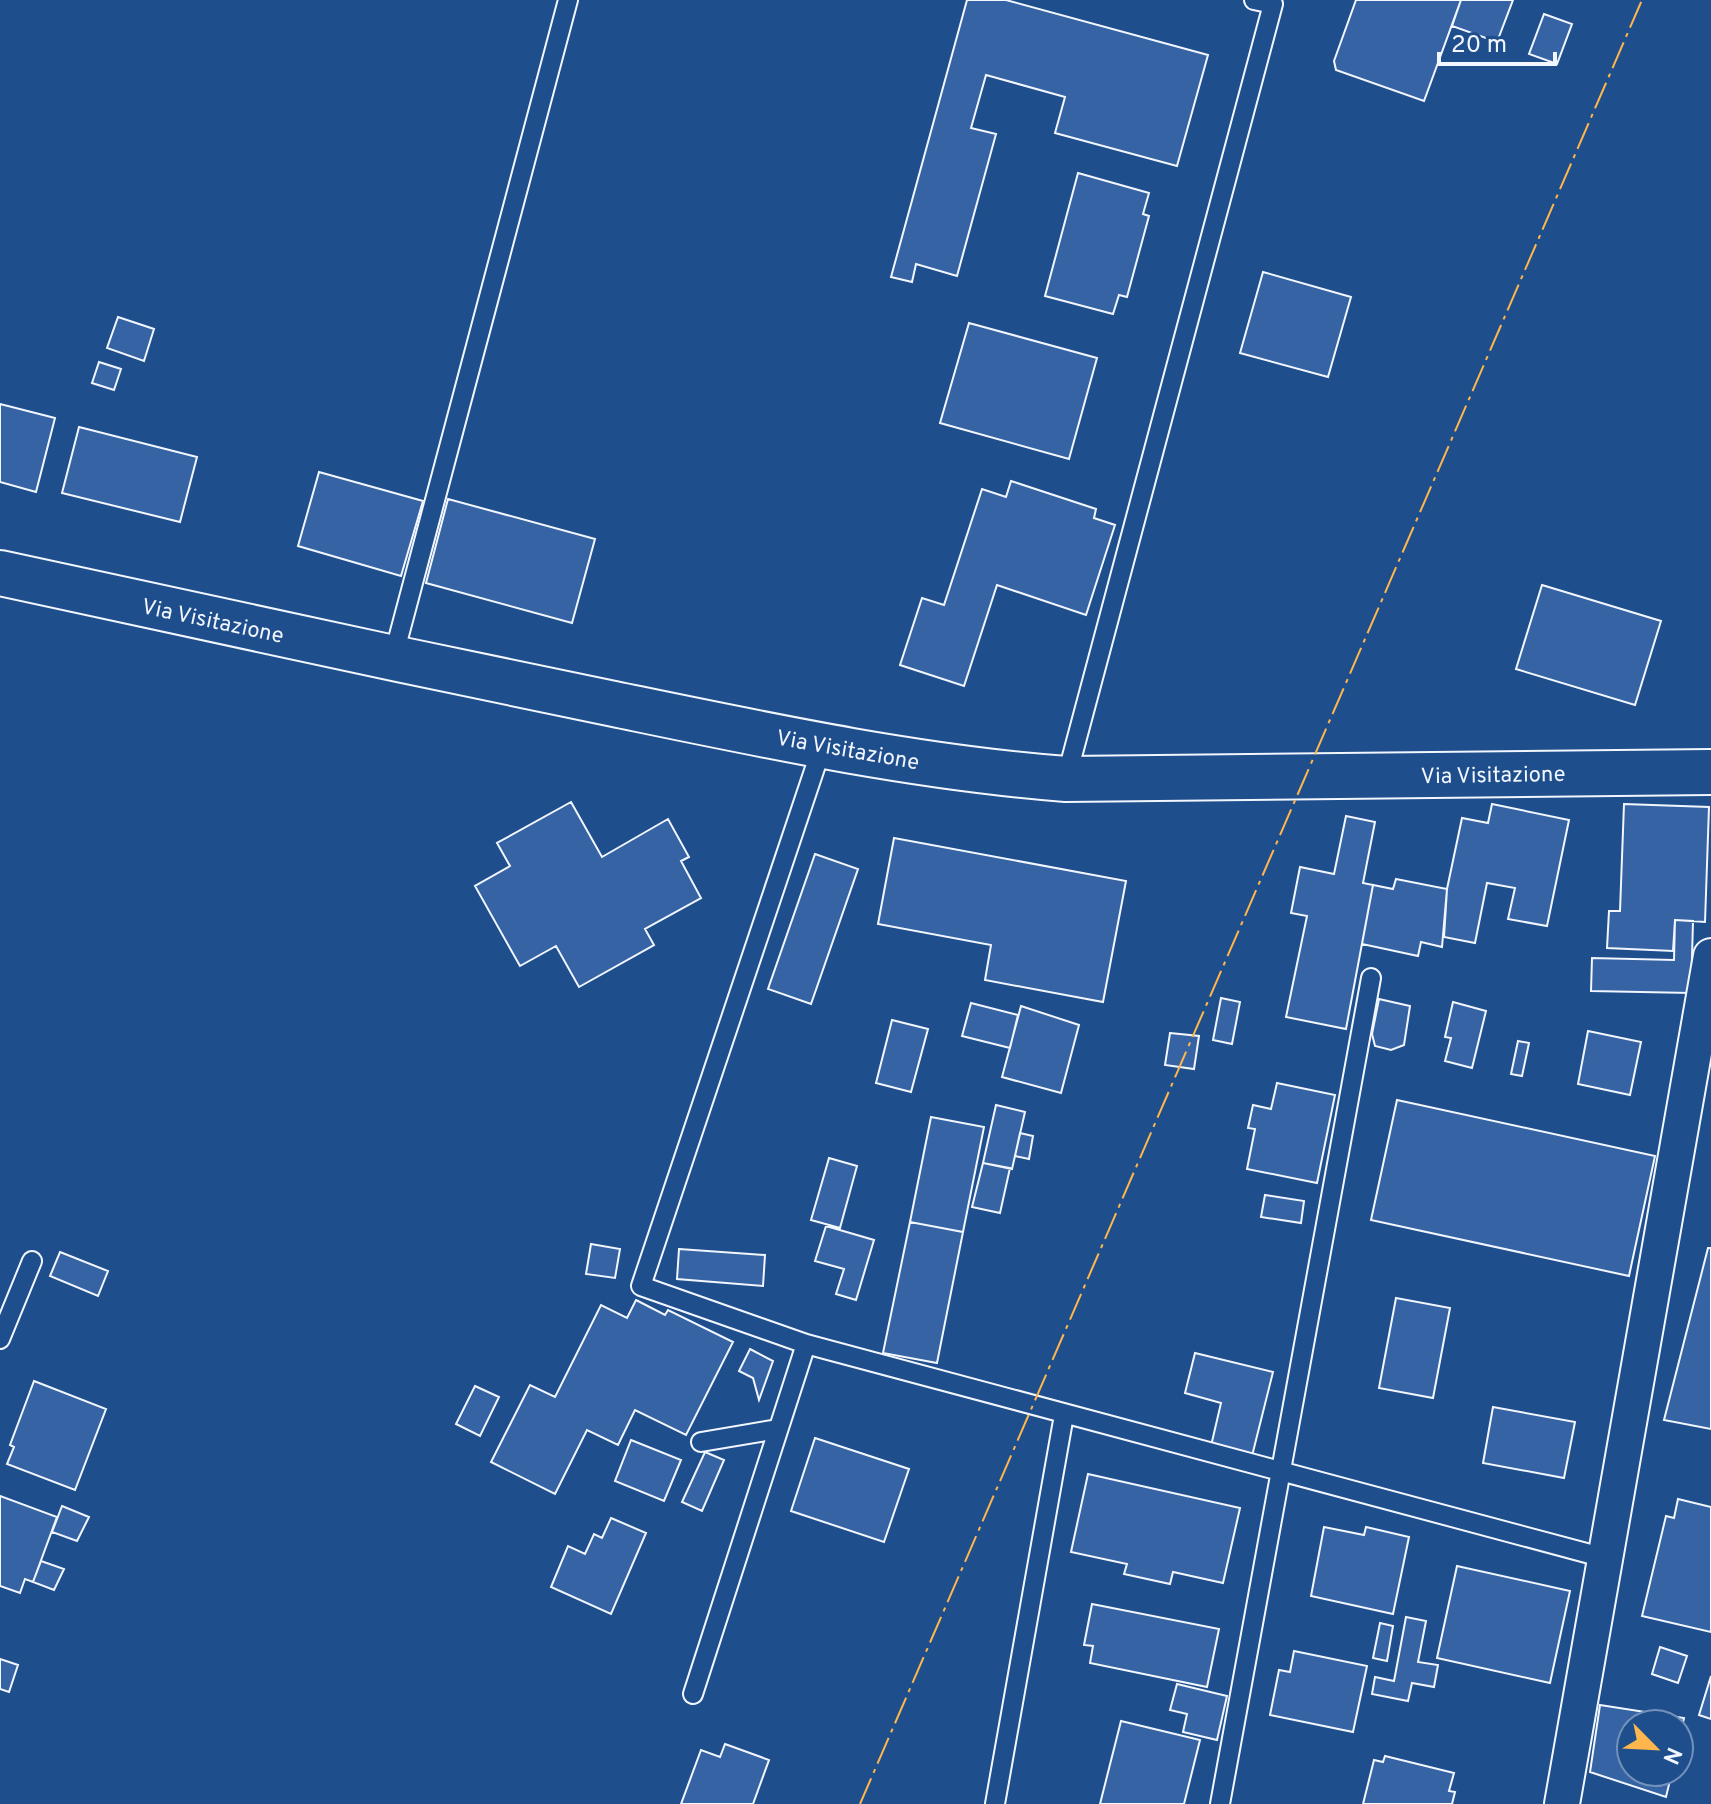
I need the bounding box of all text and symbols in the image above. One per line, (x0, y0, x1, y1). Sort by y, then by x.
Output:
scale bar (1439, 16, 1555, 66)
text: 20 m (1451, 31, 1507, 61)
street label: Via Visitazione (139, 594, 286, 651)
street label: Via Visitazione (774, 726, 921, 777)
street label: Via Visitazione (1420, 762, 1566, 791)
north arrow (1615, 1708, 1695, 1788)
text: N (1655, 1742, 1687, 1768)

